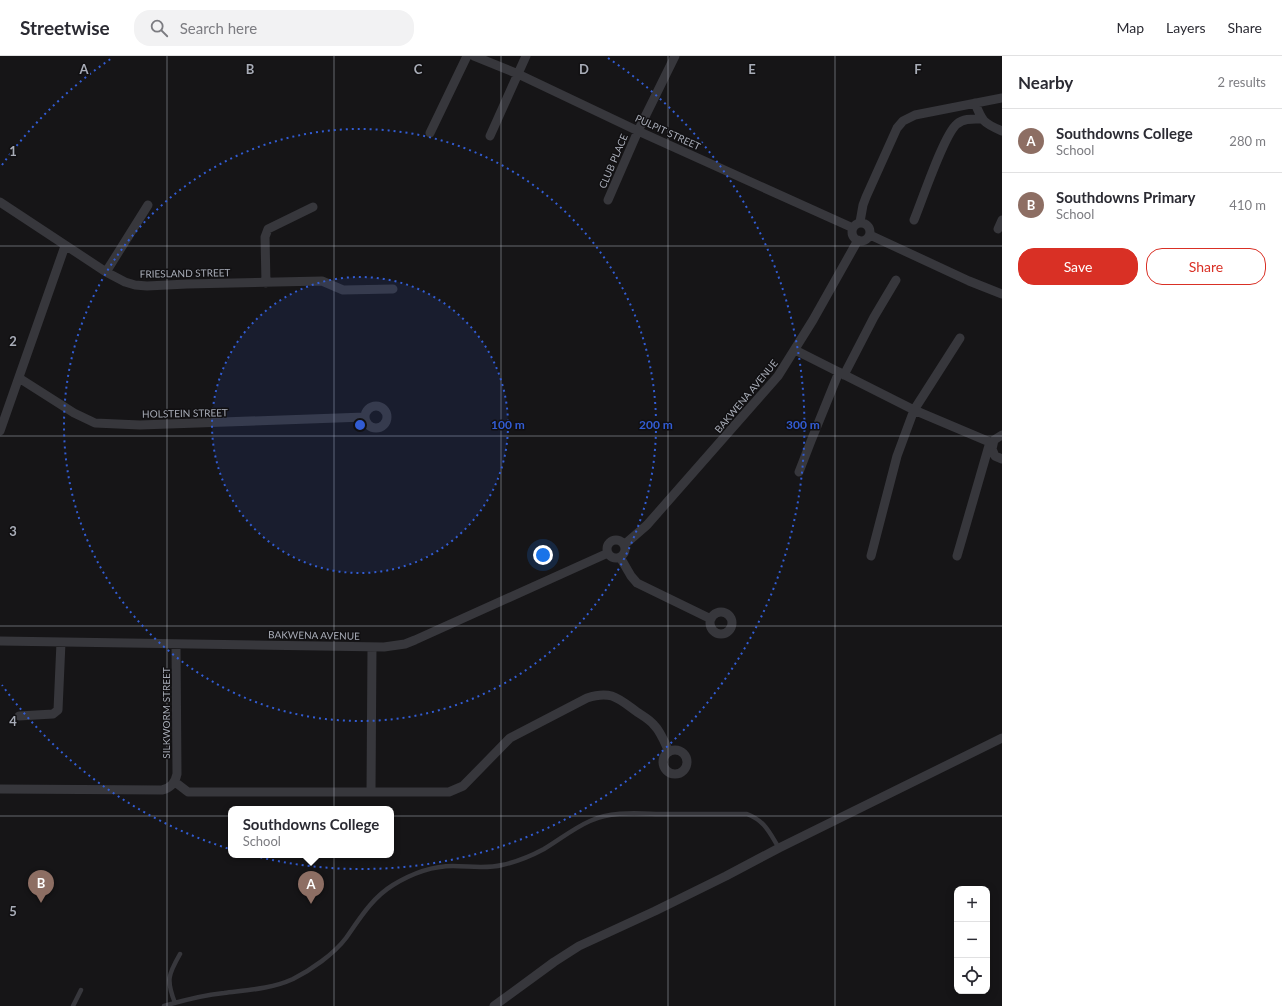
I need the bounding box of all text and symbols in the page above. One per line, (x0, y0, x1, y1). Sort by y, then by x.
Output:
search box (134, 10, 414, 46)
text: Streetwise (20, 16, 110, 39)
icon: search (148, 17, 170, 39)
text: Search here (180, 19, 257, 37)
text: Map (1116, 19, 1144, 36)
text: Layers (1166, 19, 1206, 36)
text: Share (1228, 19, 1262, 36)
text: A (78, 61, 89, 77)
text: B (246, 61, 255, 77)
text: C (414, 61, 423, 77)
text: D (579, 61, 589, 77)
text: E (748, 61, 756, 77)
text: F (914, 61, 922, 77)
text: Nearby (1018, 72, 1073, 93)
text: 2 results (1218, 74, 1266, 90)
street label: PULPIT STREET (634, 112, 703, 152)
text: Southdowns College (1056, 124, 1193, 142)
street label: CLUB PLACE (596, 132, 630, 190)
text: A (1026, 133, 1036, 149)
text: 280 m (1229, 133, 1266, 149)
text: School (1056, 142, 1094, 158)
text: 1 (9, 143, 17, 159)
text: Southdowns Primary (1056, 188, 1195, 206)
text: B (1027, 197, 1035, 213)
text: 410 m (1229, 197, 1266, 213)
text: School (1056, 206, 1094, 222)
button: Save (1018, 248, 1138, 285)
button: Share (1146, 248, 1266, 285)
street label: FRIESLAND STREET (140, 266, 231, 280)
text: 2 (9, 333, 17, 349)
street label: BAKWENA AVENUE (712, 357, 780, 435)
street label: HOLSTEIN STREET (142, 406, 228, 420)
text: 100 m (491, 417, 525, 432)
text: 200 m (639, 417, 673, 432)
text: 300 m (786, 417, 820, 432)
centre of rings (353, 418, 367, 432)
text: 3 (9, 523, 17, 539)
your location (533, 545, 553, 565)
street label: BAKWENA AVENUE (268, 628, 360, 642)
street label: SILKWORM STREET (160, 667, 172, 759)
text: 4 (9, 713, 17, 729)
popup (228, 806, 394, 858)
text: Southdowns College (243, 815, 379, 833)
text: School (243, 833, 281, 849)
pin: B (28, 870, 54, 903)
pin: A (298, 871, 324, 904)
map controls (954, 886, 990, 994)
button: + (954, 886, 990, 922)
text: 5 (9, 903, 17, 919)
button: − (954, 922, 990, 958)
button: locate (954, 958, 990, 994)

